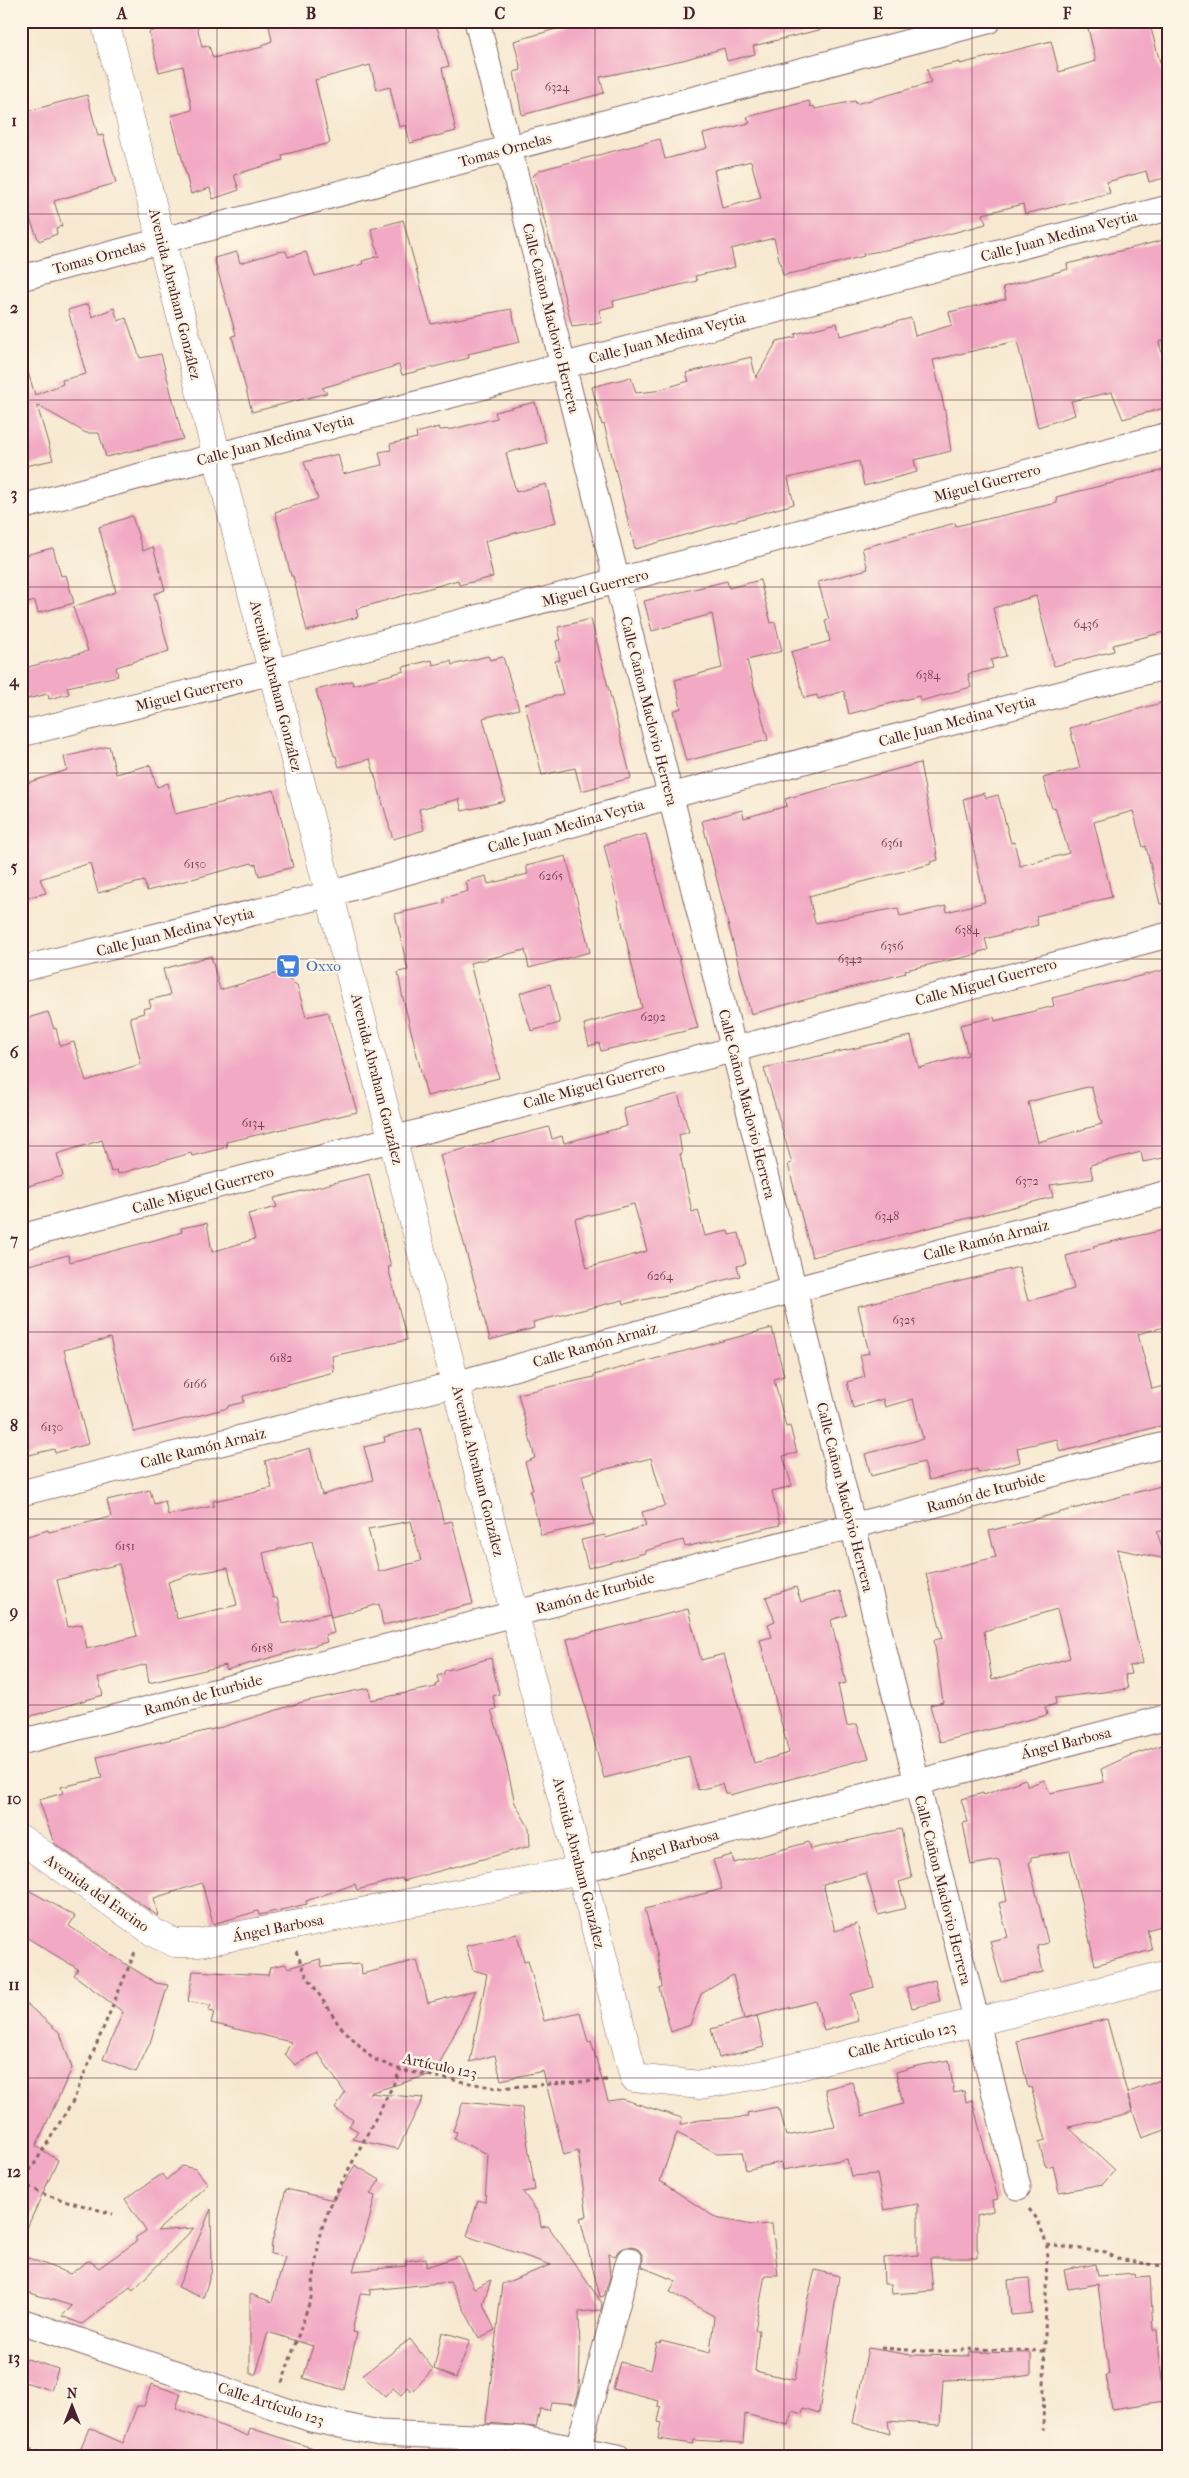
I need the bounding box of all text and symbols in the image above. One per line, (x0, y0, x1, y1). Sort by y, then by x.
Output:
text: A (116, 4, 128, 23)
text: B (306, 4, 316, 23)
text: C (495, 4, 506, 23)
text: D (683, 4, 695, 23)
text: E (873, 4, 883, 23)
text: F (1062, 4, 1072, 23)
house number: 6324 (545, 80, 570, 94)
text: 1 (11, 111, 17, 130)
street label: Tomas Ornelas (457, 129, 554, 171)
street label: Avenida Abraham González (145, 206, 205, 382)
street label: Calle Juan Medina Veytia (979, 206, 1141, 266)
street label: Calle Cañon Maclovio Herrera (519, 221, 584, 416)
street label: Tomas Ornelas (51, 236, 148, 278)
text: 2 (10, 298, 18, 317)
street label: Calle Juan Medina Veytia (587, 308, 749, 368)
street label: Calle Juan Medina Veytia (195, 410, 357, 470)
street label: Miguel Guerrero (932, 460, 1043, 506)
text: 3 (11, 484, 17, 504)
street label: Miguel Guerrero (540, 565, 651, 611)
street label: Avenida Abraham González (246, 598, 306, 774)
street label: Calle Cañon Maclovio Herrera (617, 614, 682, 809)
house number: 6436 (1074, 617, 1099, 631)
house number: 6384 (916, 668, 941, 682)
text: 4 (8, 671, 20, 691)
street label: Miguel Guerrero (133, 671, 245, 715)
street label: Calle Juan Medina Veytia (877, 691, 1039, 751)
street label: Calle Juan Medina Veytia (486, 795, 647, 857)
house number: 6361 (881, 836, 903, 850)
text: 5 (11, 857, 18, 876)
house number: 6150 (184, 857, 206, 871)
house number: 6265 (539, 869, 563, 883)
street label: Calle Juan Medina Veytia (94, 903, 257, 960)
house number: 6384 (955, 923, 980, 937)
house number: 6356 (880, 939, 904, 953)
house number: 6342 (838, 952, 862, 966)
supermarket icon: Oxxo (275, 953, 301, 979)
street label: Calle Miguel Guerrero (913, 954, 1059, 1010)
place label: Oxxo (306, 957, 341, 975)
street label: Avenida Abraham González (347, 991, 407, 1167)
street label: Calle Cañon Maclovio Herrera (715, 1007, 780, 1202)
house number: 6292 (640, 1010, 666, 1024)
text: 6 (10, 1043, 19, 1062)
street label: Calle Miguel Guerrero (521, 1057, 667, 1113)
house number: 6134 (242, 1116, 265, 1130)
street label: Calle Miguel Guerrero (130, 1162, 276, 1218)
house number: 6372 (1015, 1174, 1039, 1188)
house number: 6348 (875, 1209, 899, 1223)
street label: Calle Ramón Arnaiz (921, 1216, 1051, 1264)
text: 7 (9, 1230, 18, 1249)
house number: 6264 (647, 1269, 674, 1283)
house number: 6325 (893, 1313, 915, 1327)
street label: Calle Ramón Arnaiz (531, 1319, 660, 1371)
house number: 6182 (270, 1351, 292, 1365)
house number: 6166 (183, 1377, 207, 1391)
street label: Avenida Abraham González (448, 1383, 508, 1559)
street label: Calle Cañon Maclovio Herrera (813, 1400, 878, 1595)
text: 8 (10, 1416, 18, 1435)
house number: 6130 (41, 1420, 63, 1434)
street label: Calle Ramón Arnaiz (138, 1424, 268, 1472)
street label: Ramón de Iturbide (925, 1467, 1048, 1517)
house number: 6151 (115, 1539, 135, 1553)
street label: Ramón de Iturbide (534, 1568, 657, 1618)
text: 9 (9, 1602, 18, 1622)
house number: 6158 (251, 1641, 273, 1655)
street label: Ramón de Iturbide (142, 1670, 265, 1720)
street label: Ángel Barbosa (1018, 1723, 1114, 1763)
street label: Avenida Abraham González (549, 1775, 609, 1951)
text: 10 (7, 1789, 21, 1808)
street label: Calle Cañon Maclovio Herrera (911, 1793, 976, 1988)
street label: Ángel Barbosa (626, 1825, 722, 1867)
street label: Avenida del Encino (40, 1850, 153, 1936)
street label: Ángel Barbosa (230, 1910, 326, 1946)
text: 11 (8, 1975, 20, 1994)
street label: Calle Articulo 123 (846, 2018, 958, 2062)
street label: Artículo 123 (400, 2049, 479, 2083)
text: 12 (7, 2162, 21, 2181)
text: 13 (8, 2348, 20, 2368)
street label: Calle Artículo 123 (215, 2378, 327, 2430)
north arrow (48, 2380, 98, 2430)
text: N (67, 2385, 78, 2402)

